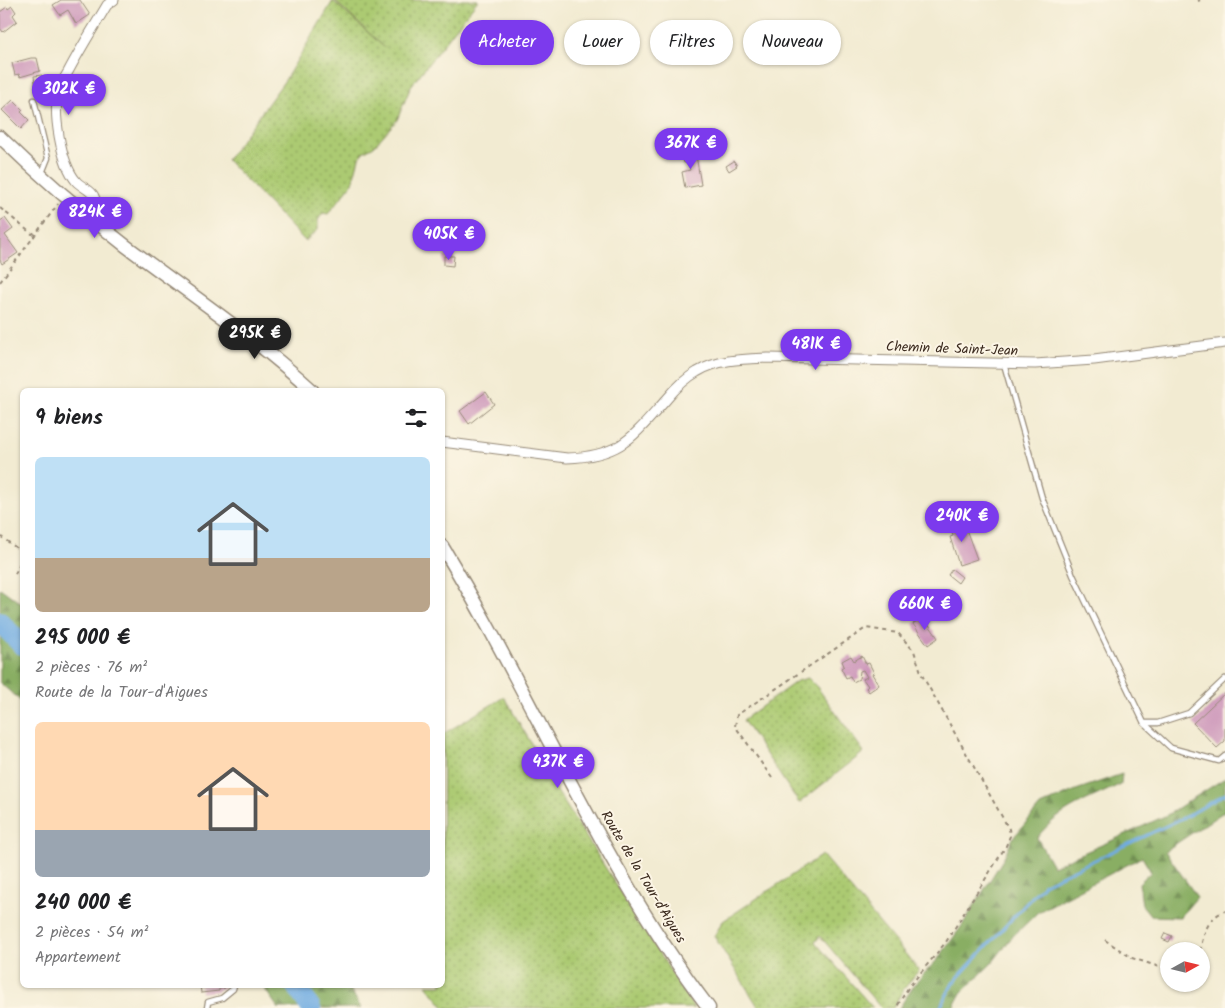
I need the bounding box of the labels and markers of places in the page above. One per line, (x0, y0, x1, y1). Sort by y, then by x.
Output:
pin: 302K € (28, 74, 110, 116)
pin: 367K € (650, 128, 732, 170)
pin: 824K € (54, 196, 136, 239)
pin: 405K € (408, 218, 490, 261)
pin: 295K € (214, 318, 296, 360)
pin: 481K € (775, 328, 857, 371)
pin: 240K € (921, 500, 1003, 543)
pin: 660K € (884, 588, 966, 631)
pin: 437K € (517, 746, 599, 789)

